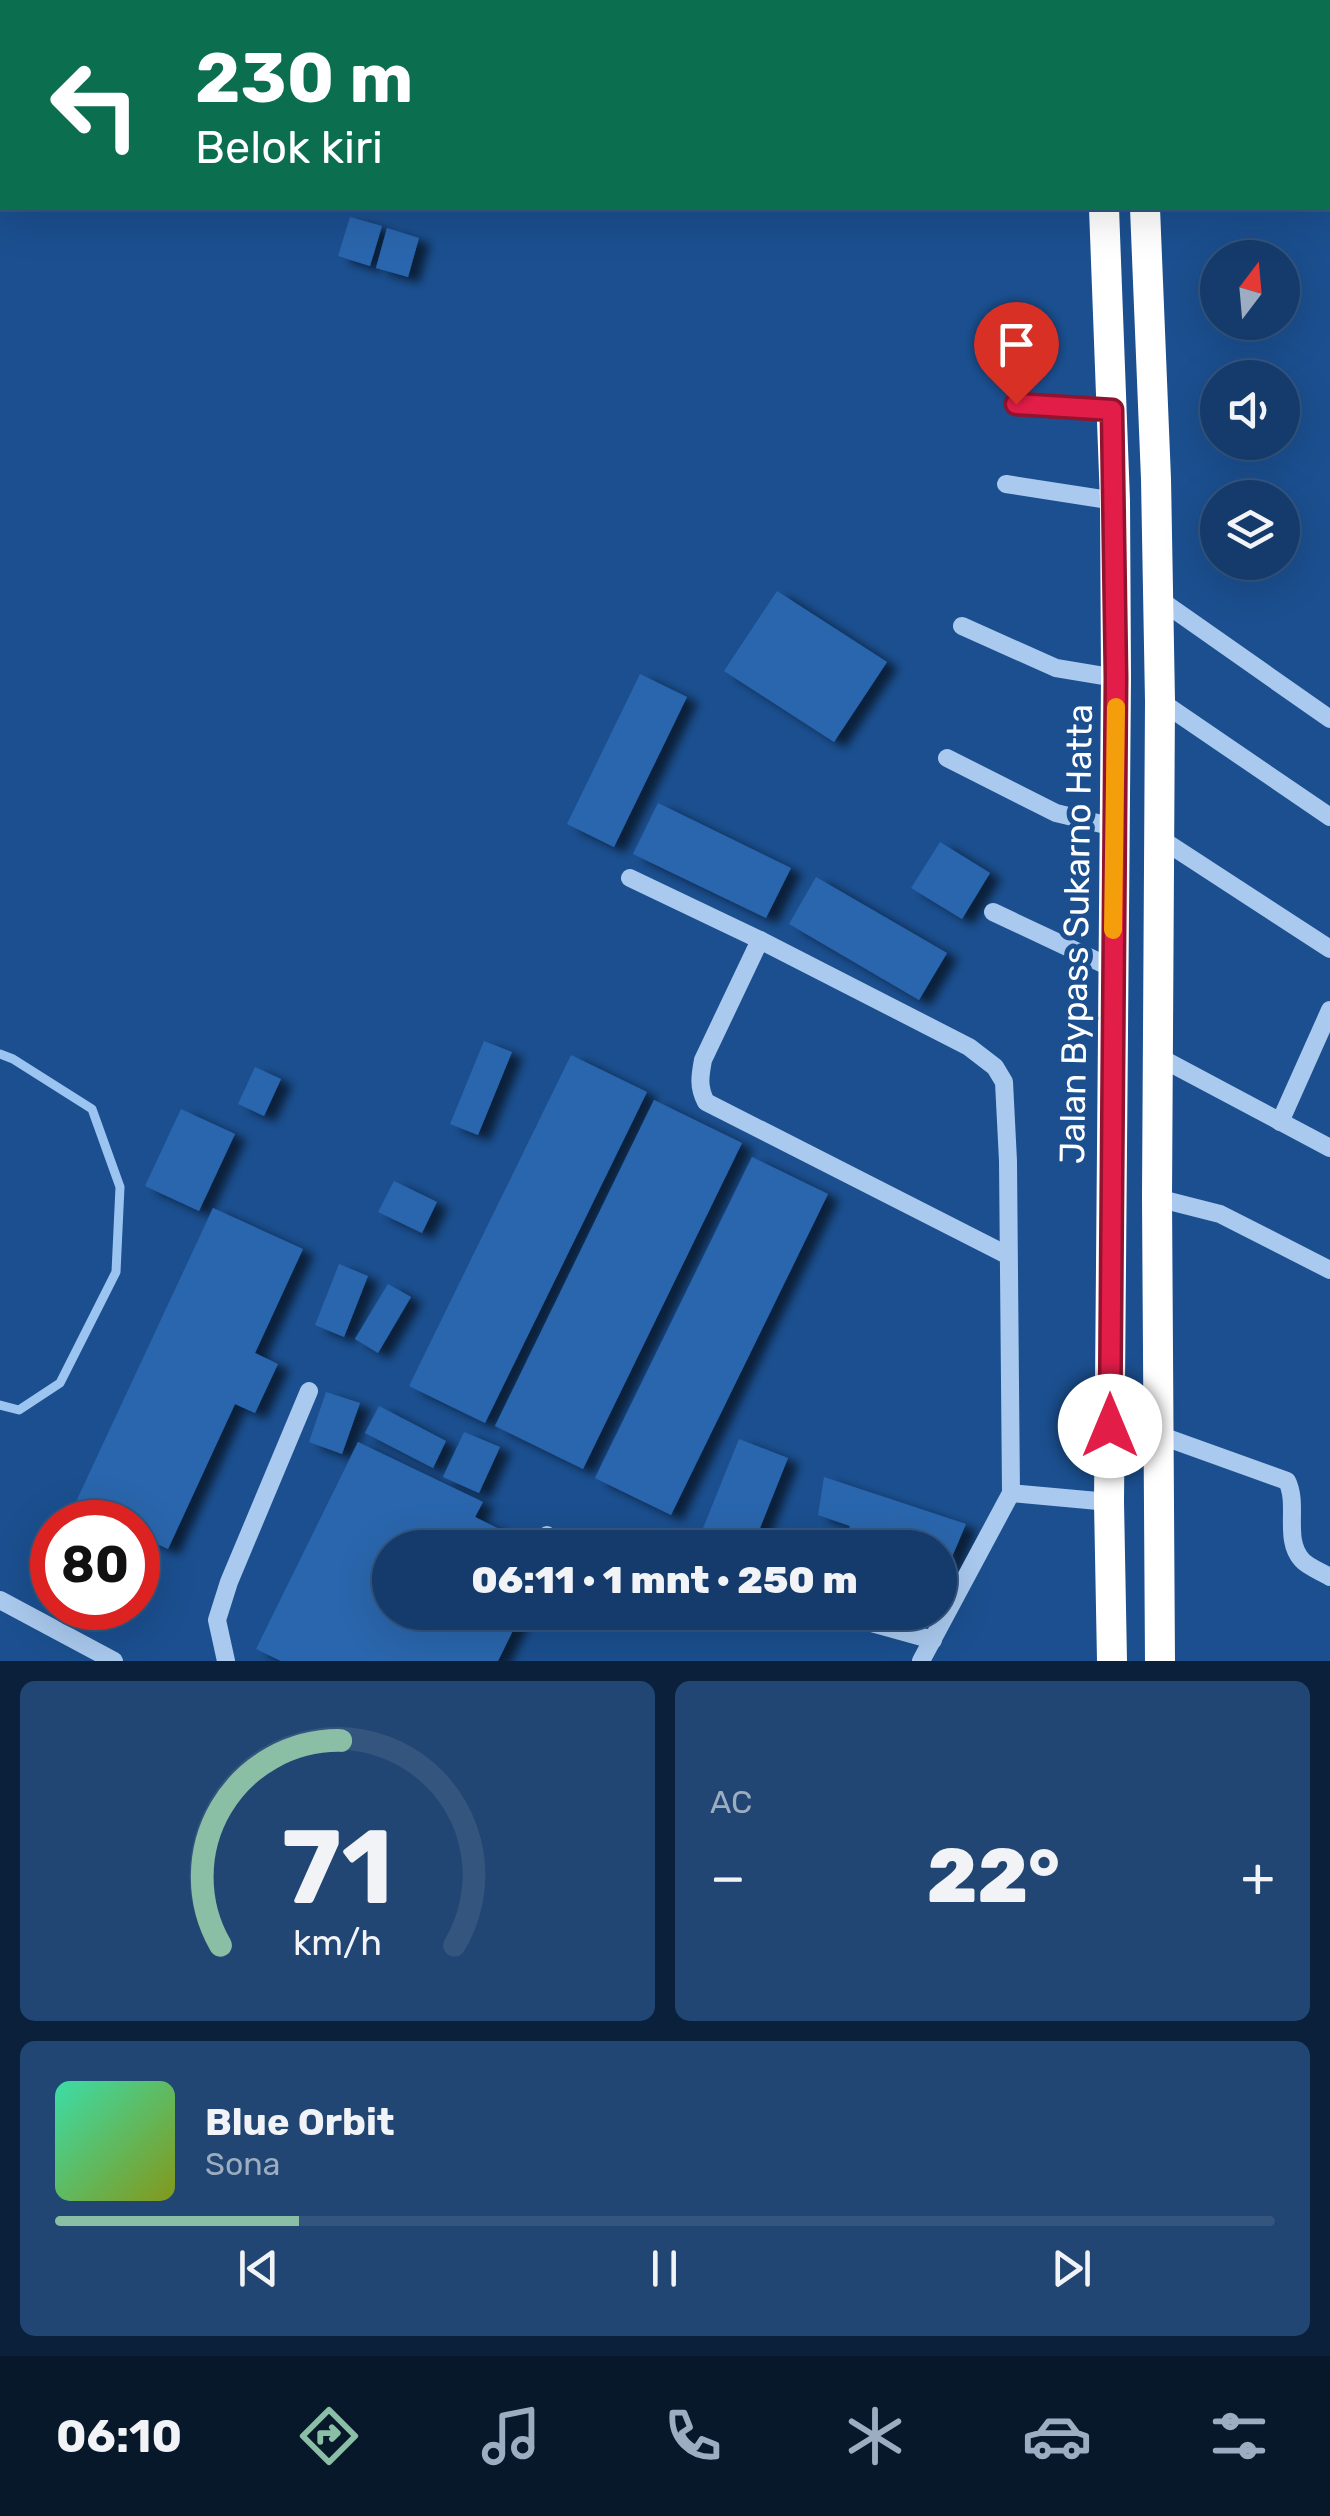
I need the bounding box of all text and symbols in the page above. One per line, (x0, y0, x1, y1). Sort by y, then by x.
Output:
text: 230 m (195, 37, 413, 120)
icon: left (30, 40, 160, 170)
text: Belok kiri (195, 121, 383, 174)
north arrow (1200, 240, 1300, 340)
map controls (1200, 240, 1300, 580)
pin (974, 302, 1059, 405)
icon: arrive (989, 317, 1044, 372)
button: sound (1200, 360, 1300, 460)
button: layers (1200, 480, 1300, 580)
street label: Jalan Bypass Sukarno Hatta (1051, 704, 1101, 1164)
position arrow (1058, 1374, 1162, 1478)
speed limit sign: 80 (30, 1500, 160, 1630)
text: 06:11 · 1 mnt · 250 m (471, 1557, 858, 1603)
text: AC (710, 1783, 752, 1821)
text: 71 (282, 1806, 393, 1929)
text: 22° (927, 1832, 1060, 1921)
text: − (710, 1845, 746, 1910)
text: + (1241, 1845, 1275, 1910)
text: km/h (293, 1922, 382, 1964)
text: Blue Orbit (205, 2099, 395, 2145)
text: Sona (205, 2145, 280, 2183)
icon: previous (231, 2241, 286, 2296)
icon: pause (637, 2241, 692, 2296)
icon: next (1044, 2241, 1099, 2296)
icon: directions (294, 2401, 364, 2471)
icon: music (476, 2401, 546, 2471)
icon: phone (658, 2401, 728, 2471)
icon: climate (840, 2401, 910, 2471)
icon: car (1022, 2401, 1092, 2471)
icon: filters (1204, 2401, 1274, 2471)
text: 06:10 (56, 2410, 182, 2463)

